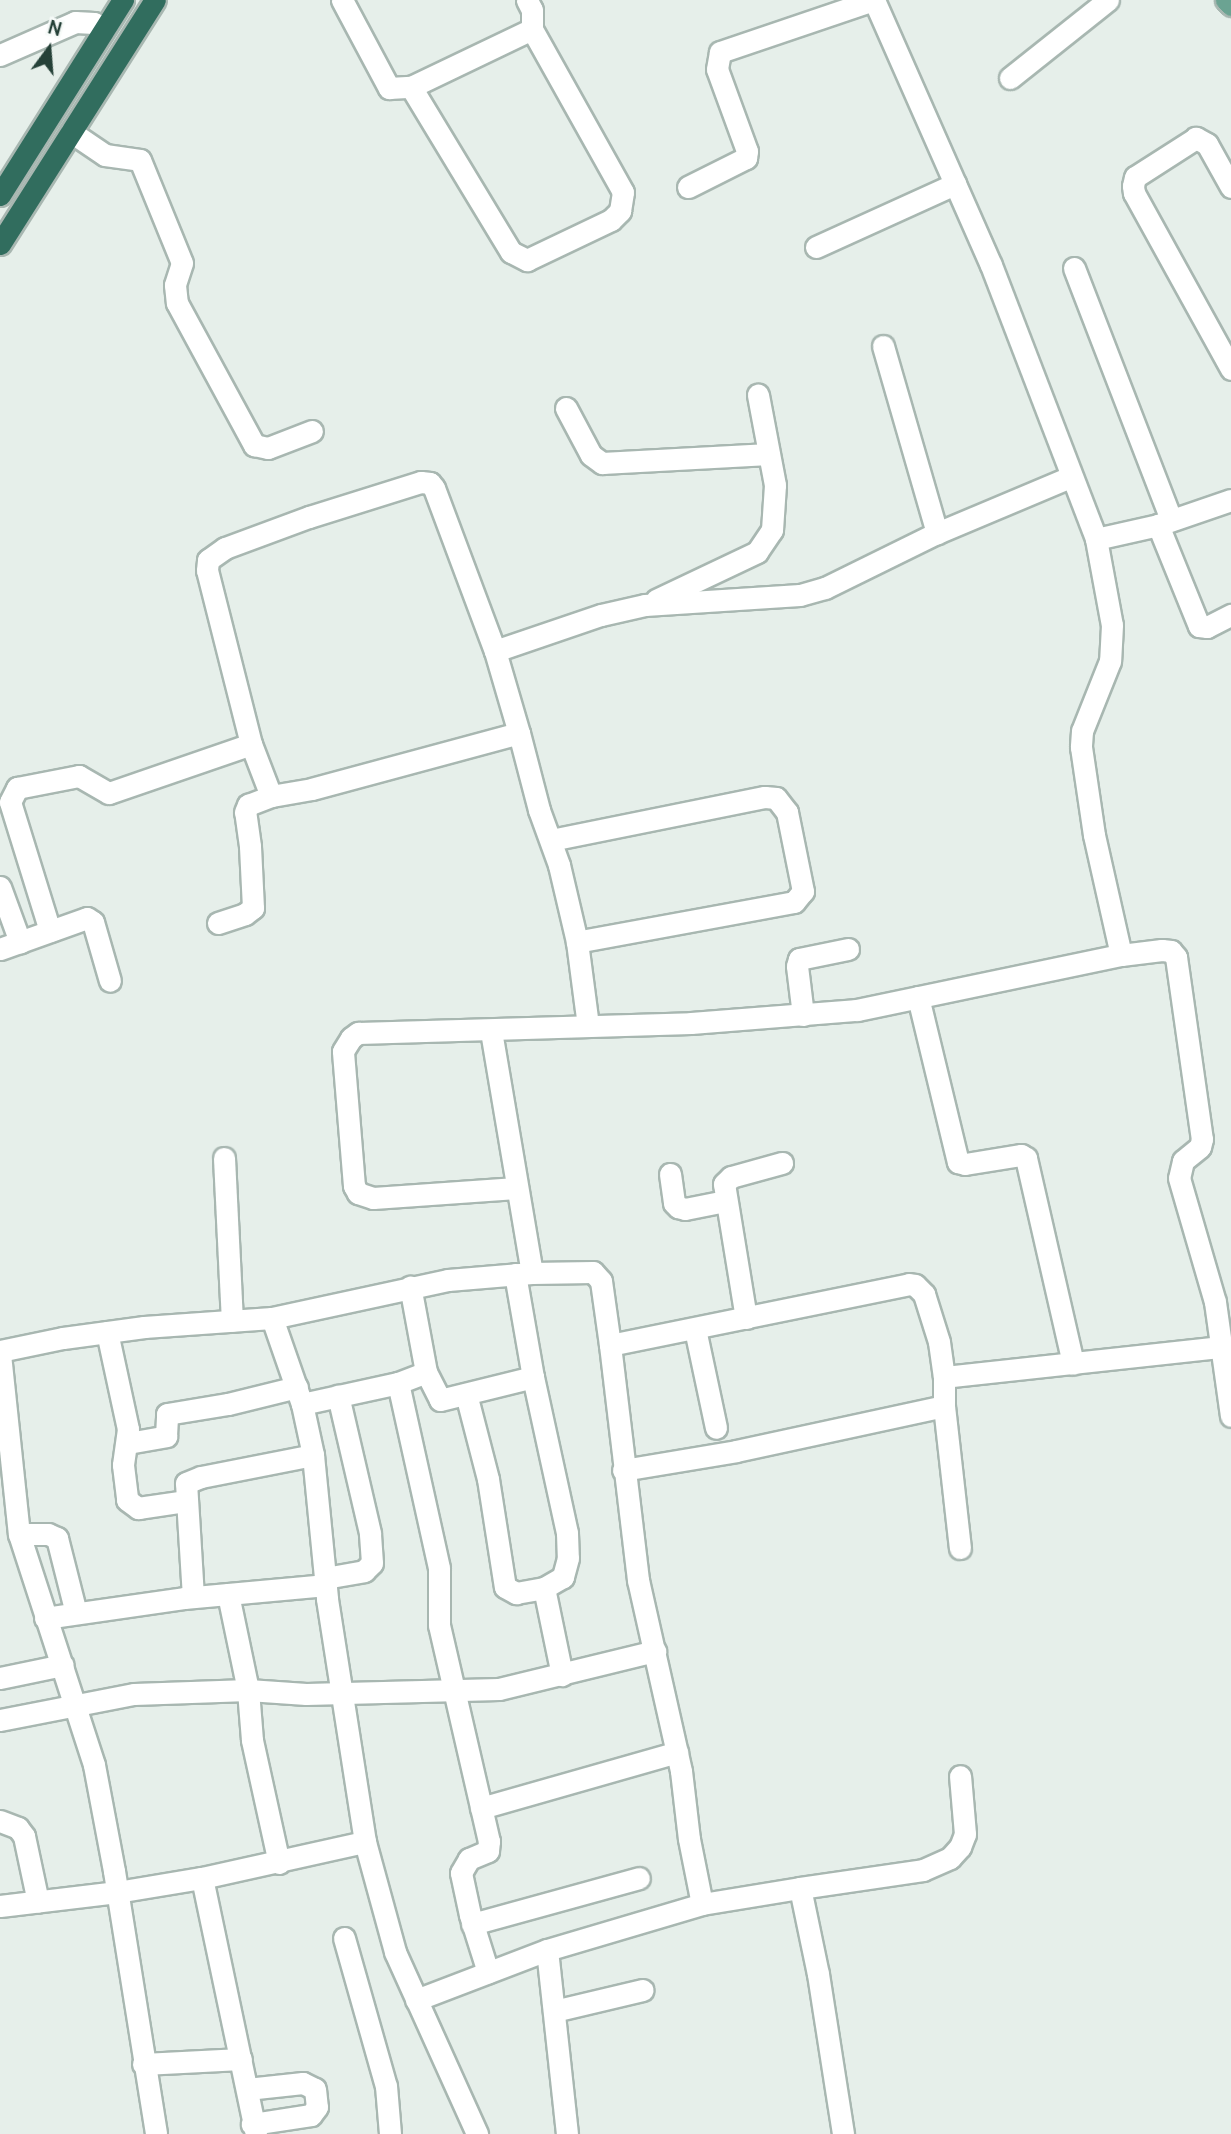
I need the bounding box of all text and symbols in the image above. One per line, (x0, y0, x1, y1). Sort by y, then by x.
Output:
north arrow (14, 14, 84, 84)
text: N (45, 15, 65, 41)

